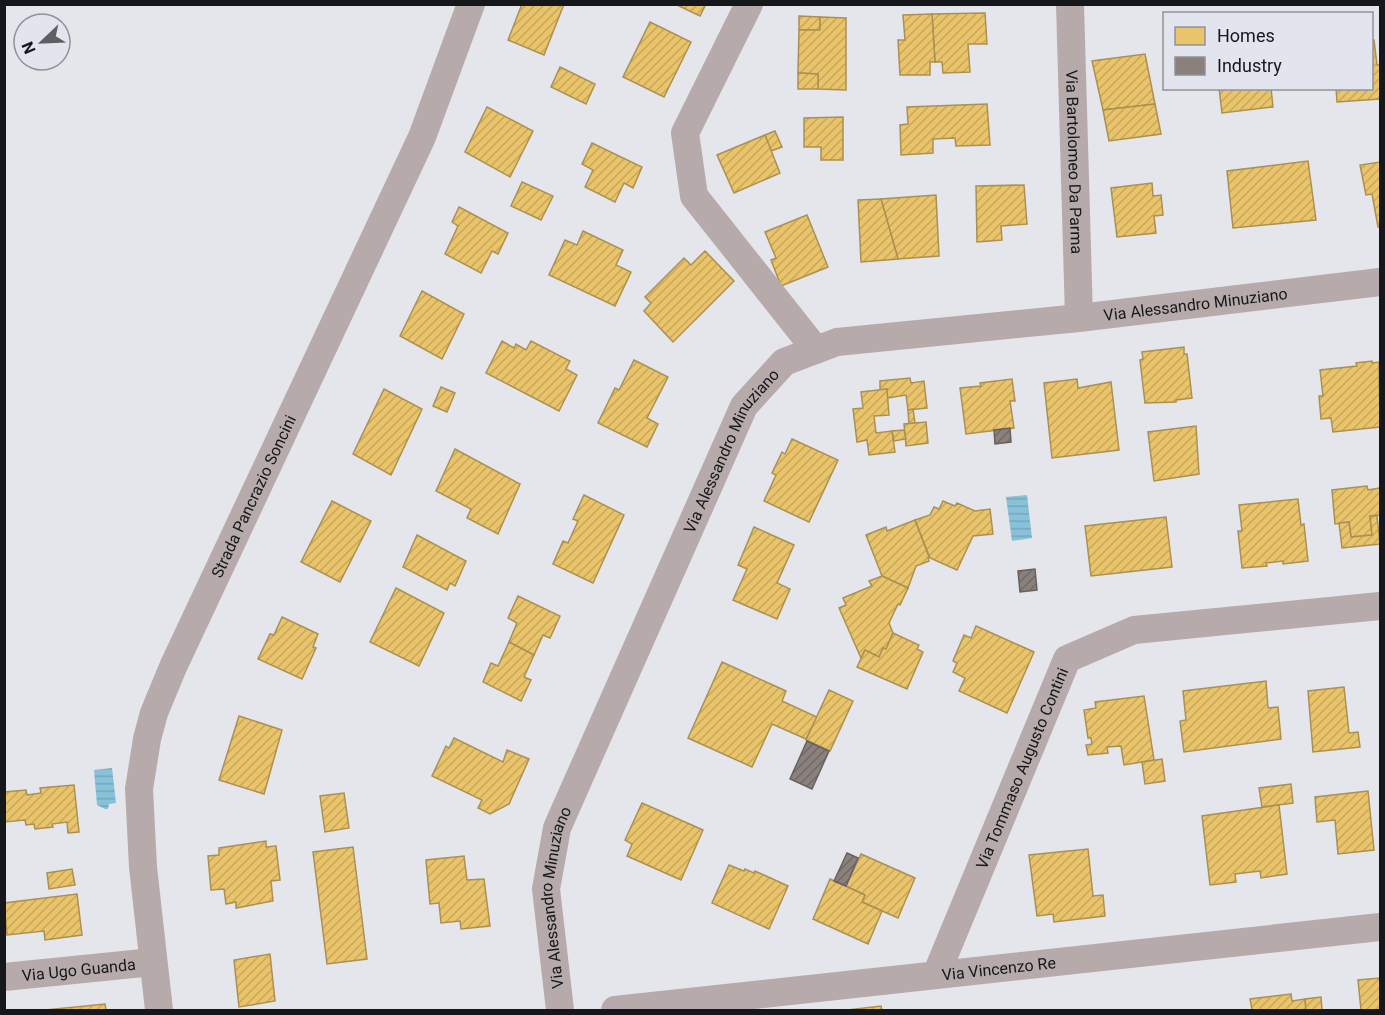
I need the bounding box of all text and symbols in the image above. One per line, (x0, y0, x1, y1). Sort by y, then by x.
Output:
north arrow (12, 12, 72, 72)
legend (1163, 12, 1373, 90)
text: Homes (1217, 25, 1275, 46)
text: N (18, 39, 40, 57)
text: Industry (1217, 55, 1282, 76)
street label: Via Bartolomeo Da Parma (1062, 70, 1087, 254)
street label: Via Alessandro Minuziano (1102, 284, 1289, 324)
street label: Via Alessandro Minuziano (679, 365, 783, 536)
street label: Strada Pancrazio Soncini (207, 412, 300, 581)
street label: Via Tommaso Augusto Contini (972, 665, 1072, 872)
street label: Via Alessandro Minuziano (536, 803, 575, 990)
street label: Via Vincenzo Re (941, 953, 1057, 984)
street label: Via Ugo Guanda (21, 954, 136, 985)

